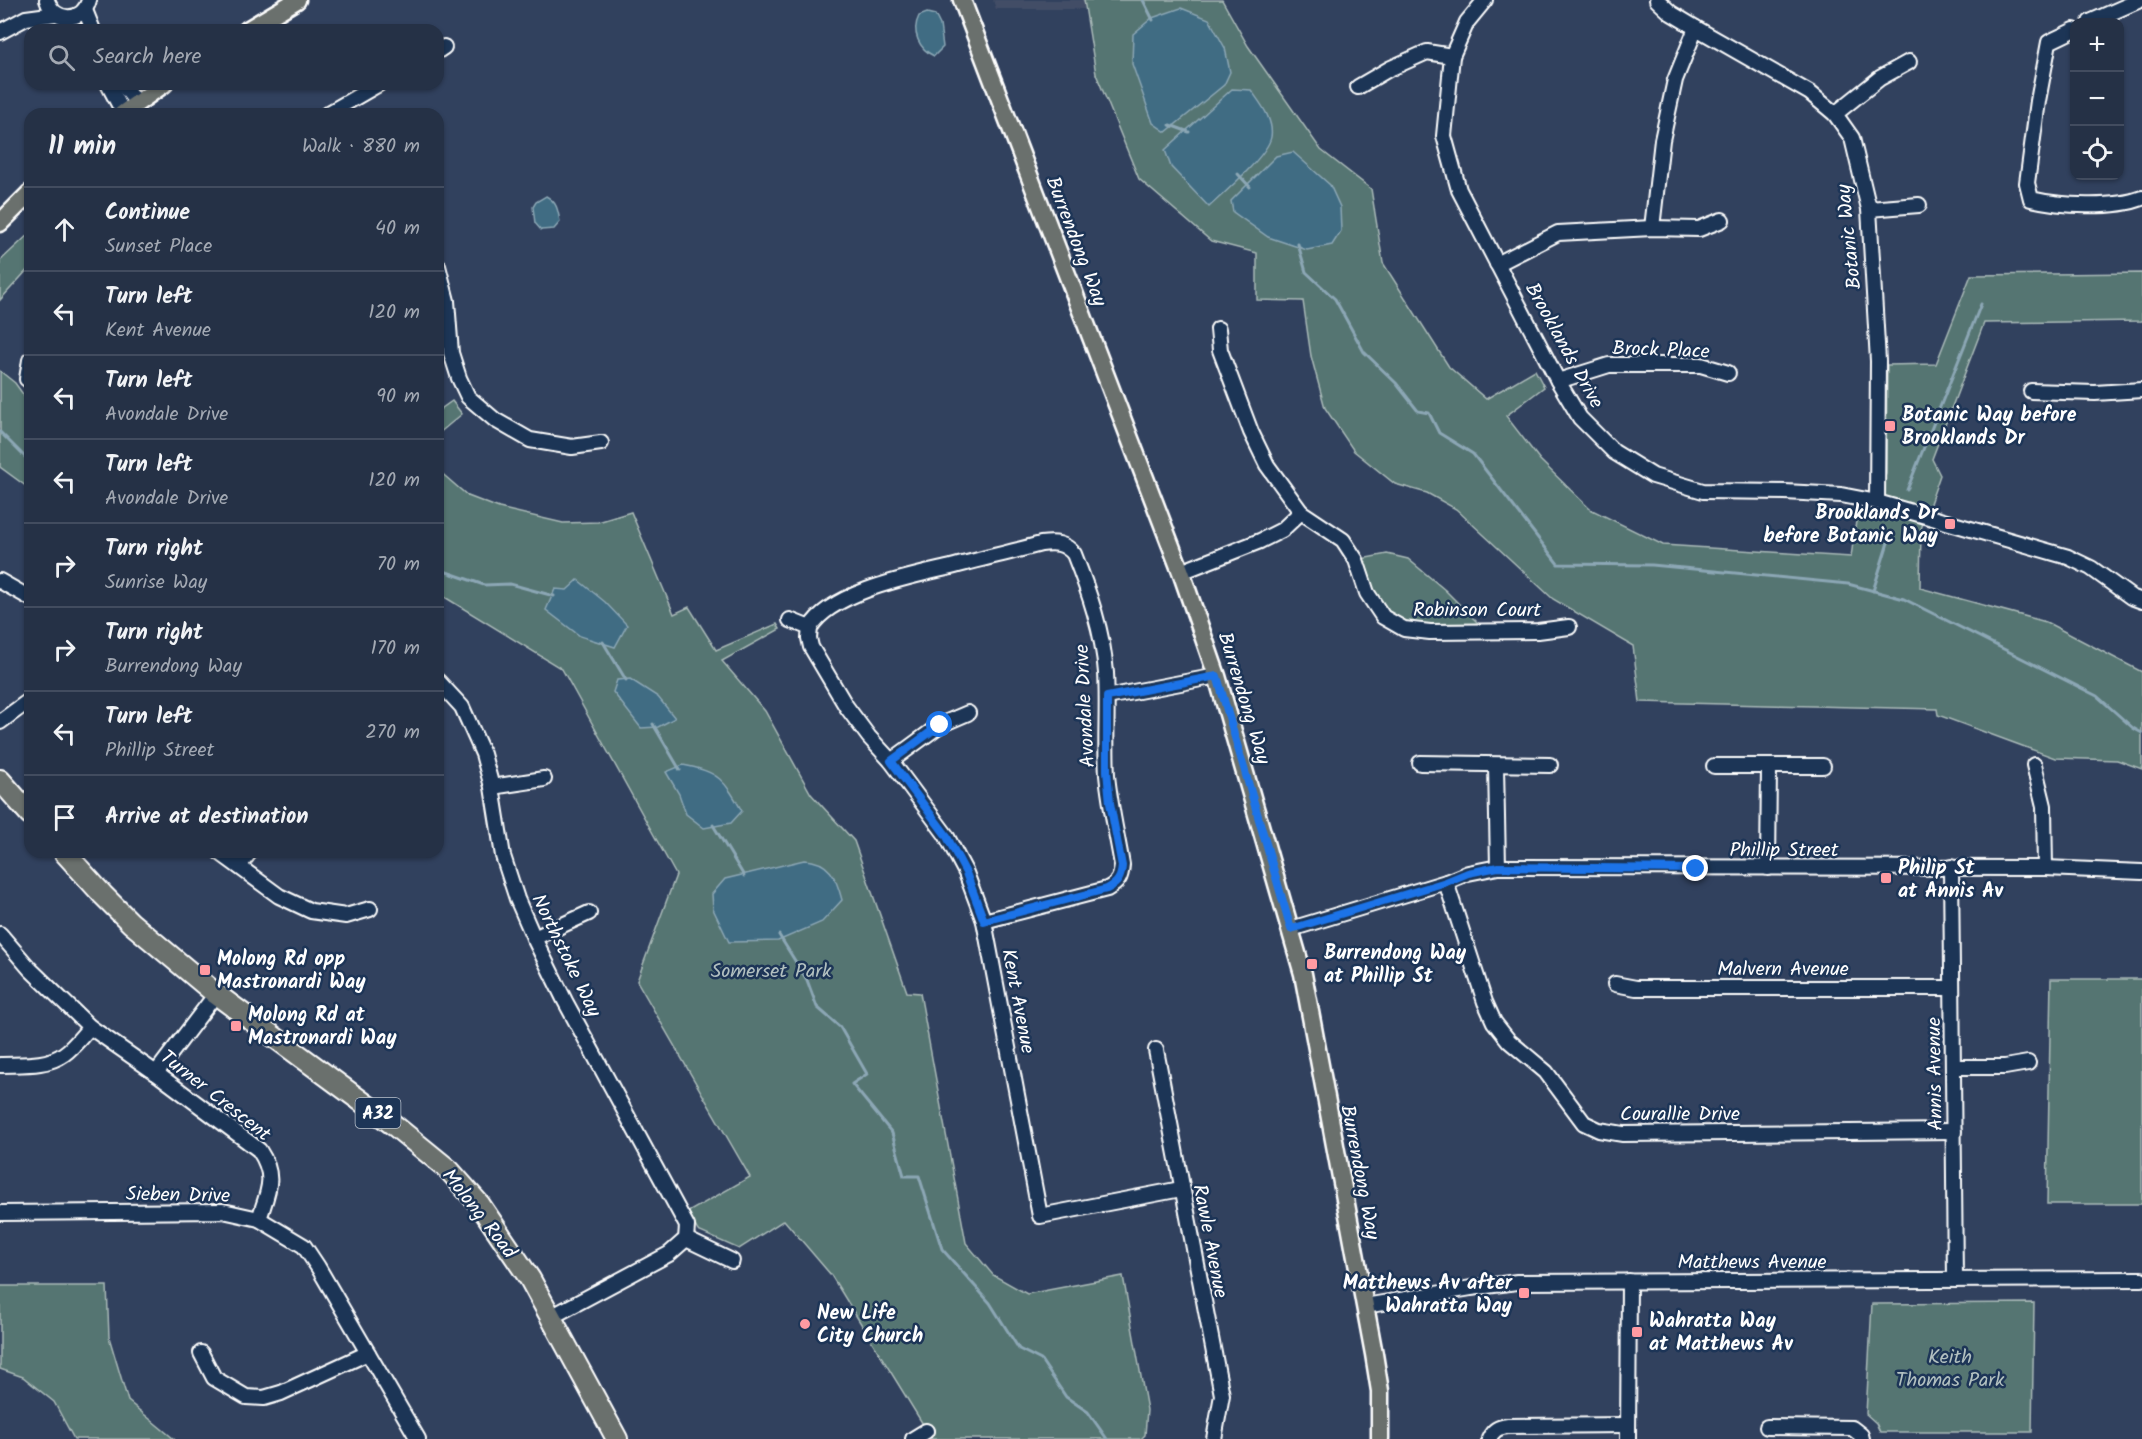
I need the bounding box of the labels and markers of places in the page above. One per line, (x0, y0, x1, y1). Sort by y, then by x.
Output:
place label: Botanic Way before Brooklands Dr (1902, 400, 2077, 455)
marker: Botanic Way before Brooklands Dr (1883, 419, 1897, 433)
place label: Brooklands Dr before Botanic Way (1764, 498, 1939, 553)
marker: Brooklands Dr before Botanic Way (1943, 517, 1957, 531)
place label: Philip St at Annis Av (1898, 853, 2004, 908)
marker: Philip St at Annis Av (1879, 871, 1893, 885)
place label: Burrendong Way at Phillip St (1324, 938, 1467, 993)
place label: Molong Rd opp Mastronardi Way (217, 944, 366, 999)
marker: Burrendong Way at Phillip St (1305, 957, 1319, 971)
marker: Molong Rd opp Mastronardi Way (198, 963, 212, 977)
place label: Molong Rd at Mastronardi Way (248, 1000, 397, 1055)
marker: Molong Rd at Mastronardi Way (229, 1019, 243, 1033)
place label: Matthews Av after Wahratta Way (1343, 1268, 1513, 1323)
marker: Matthews Av after Wahratta Way (1517, 1286, 1531, 1300)
place label: New Life City Church (817, 1298, 923, 1353)
place label: Wahratta Way at Matthews Av (1649, 1306, 1793, 1361)
marker: New Life City Church (798, 1317, 812, 1331)
marker: Wahratta Way at Matthews Av (1630, 1325, 1644, 1339)

